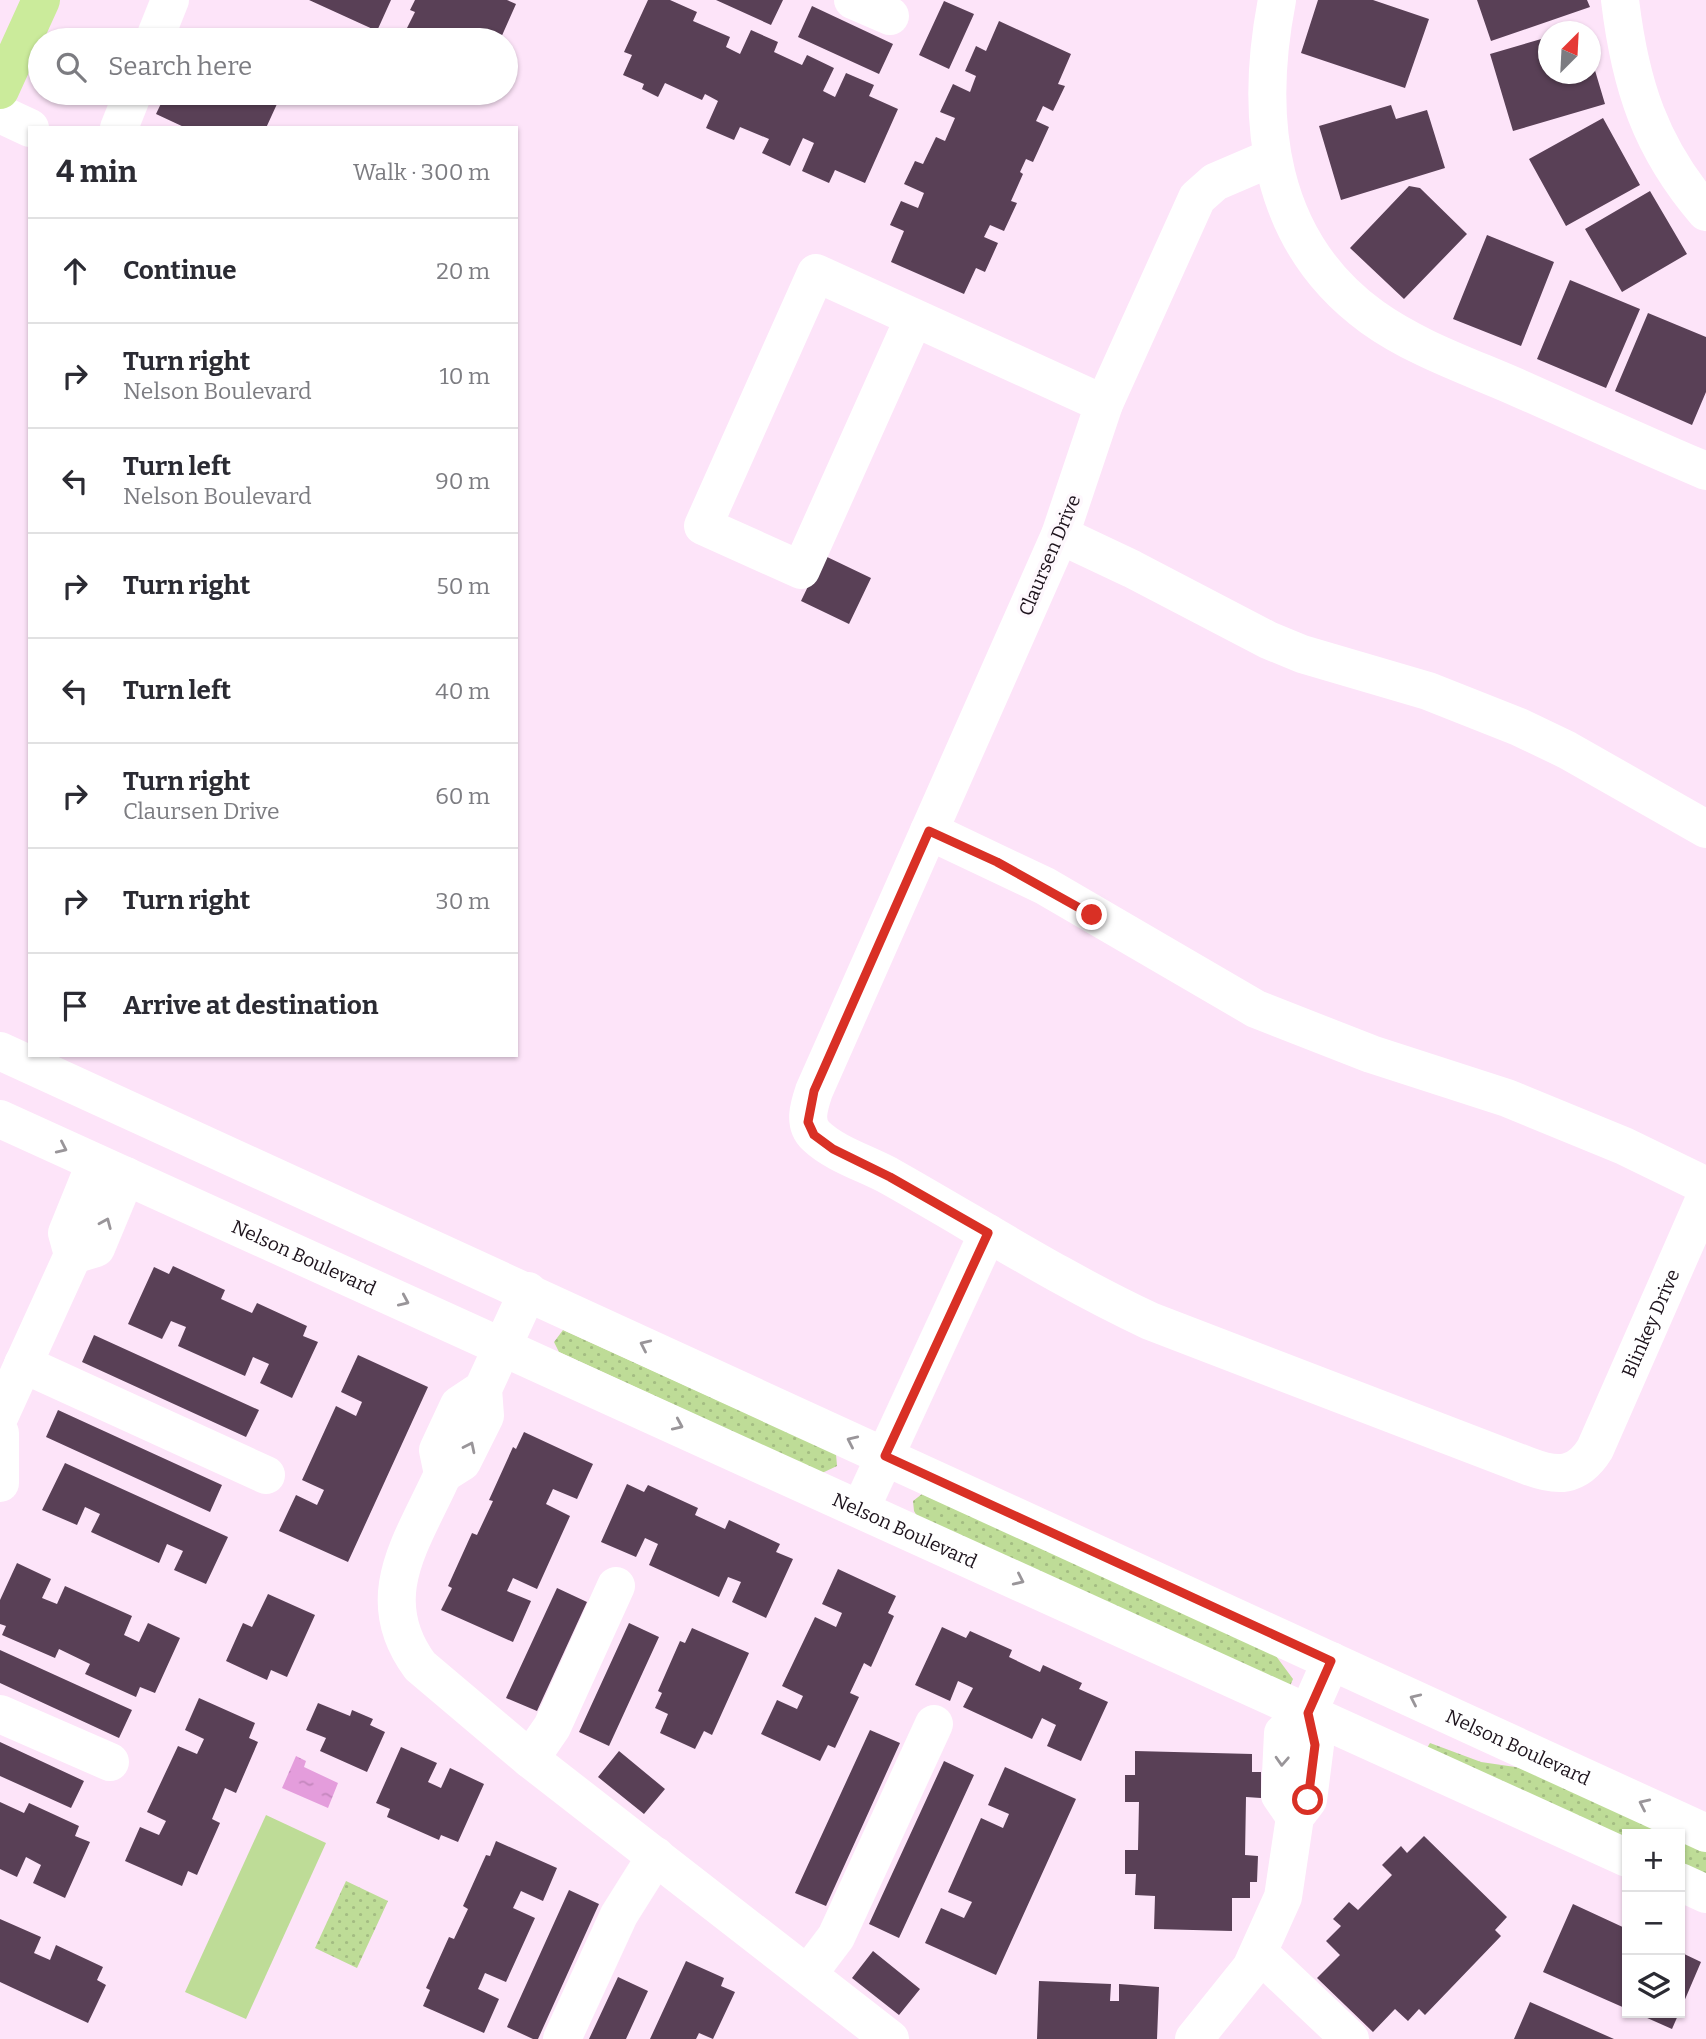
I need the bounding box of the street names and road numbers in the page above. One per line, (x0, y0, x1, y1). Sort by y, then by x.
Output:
street label: Claursen Drive (1014, 491, 1085, 619)
street label: Nelson Boulevard (228, 1215, 380, 1300)
street label: Blinkey Drive (1617, 1266, 1685, 1381)
street label: Nelson Boulevard (829, 1488, 981, 1573)
street label: Nelson Boulevard (1442, 1704, 1594, 1790)

